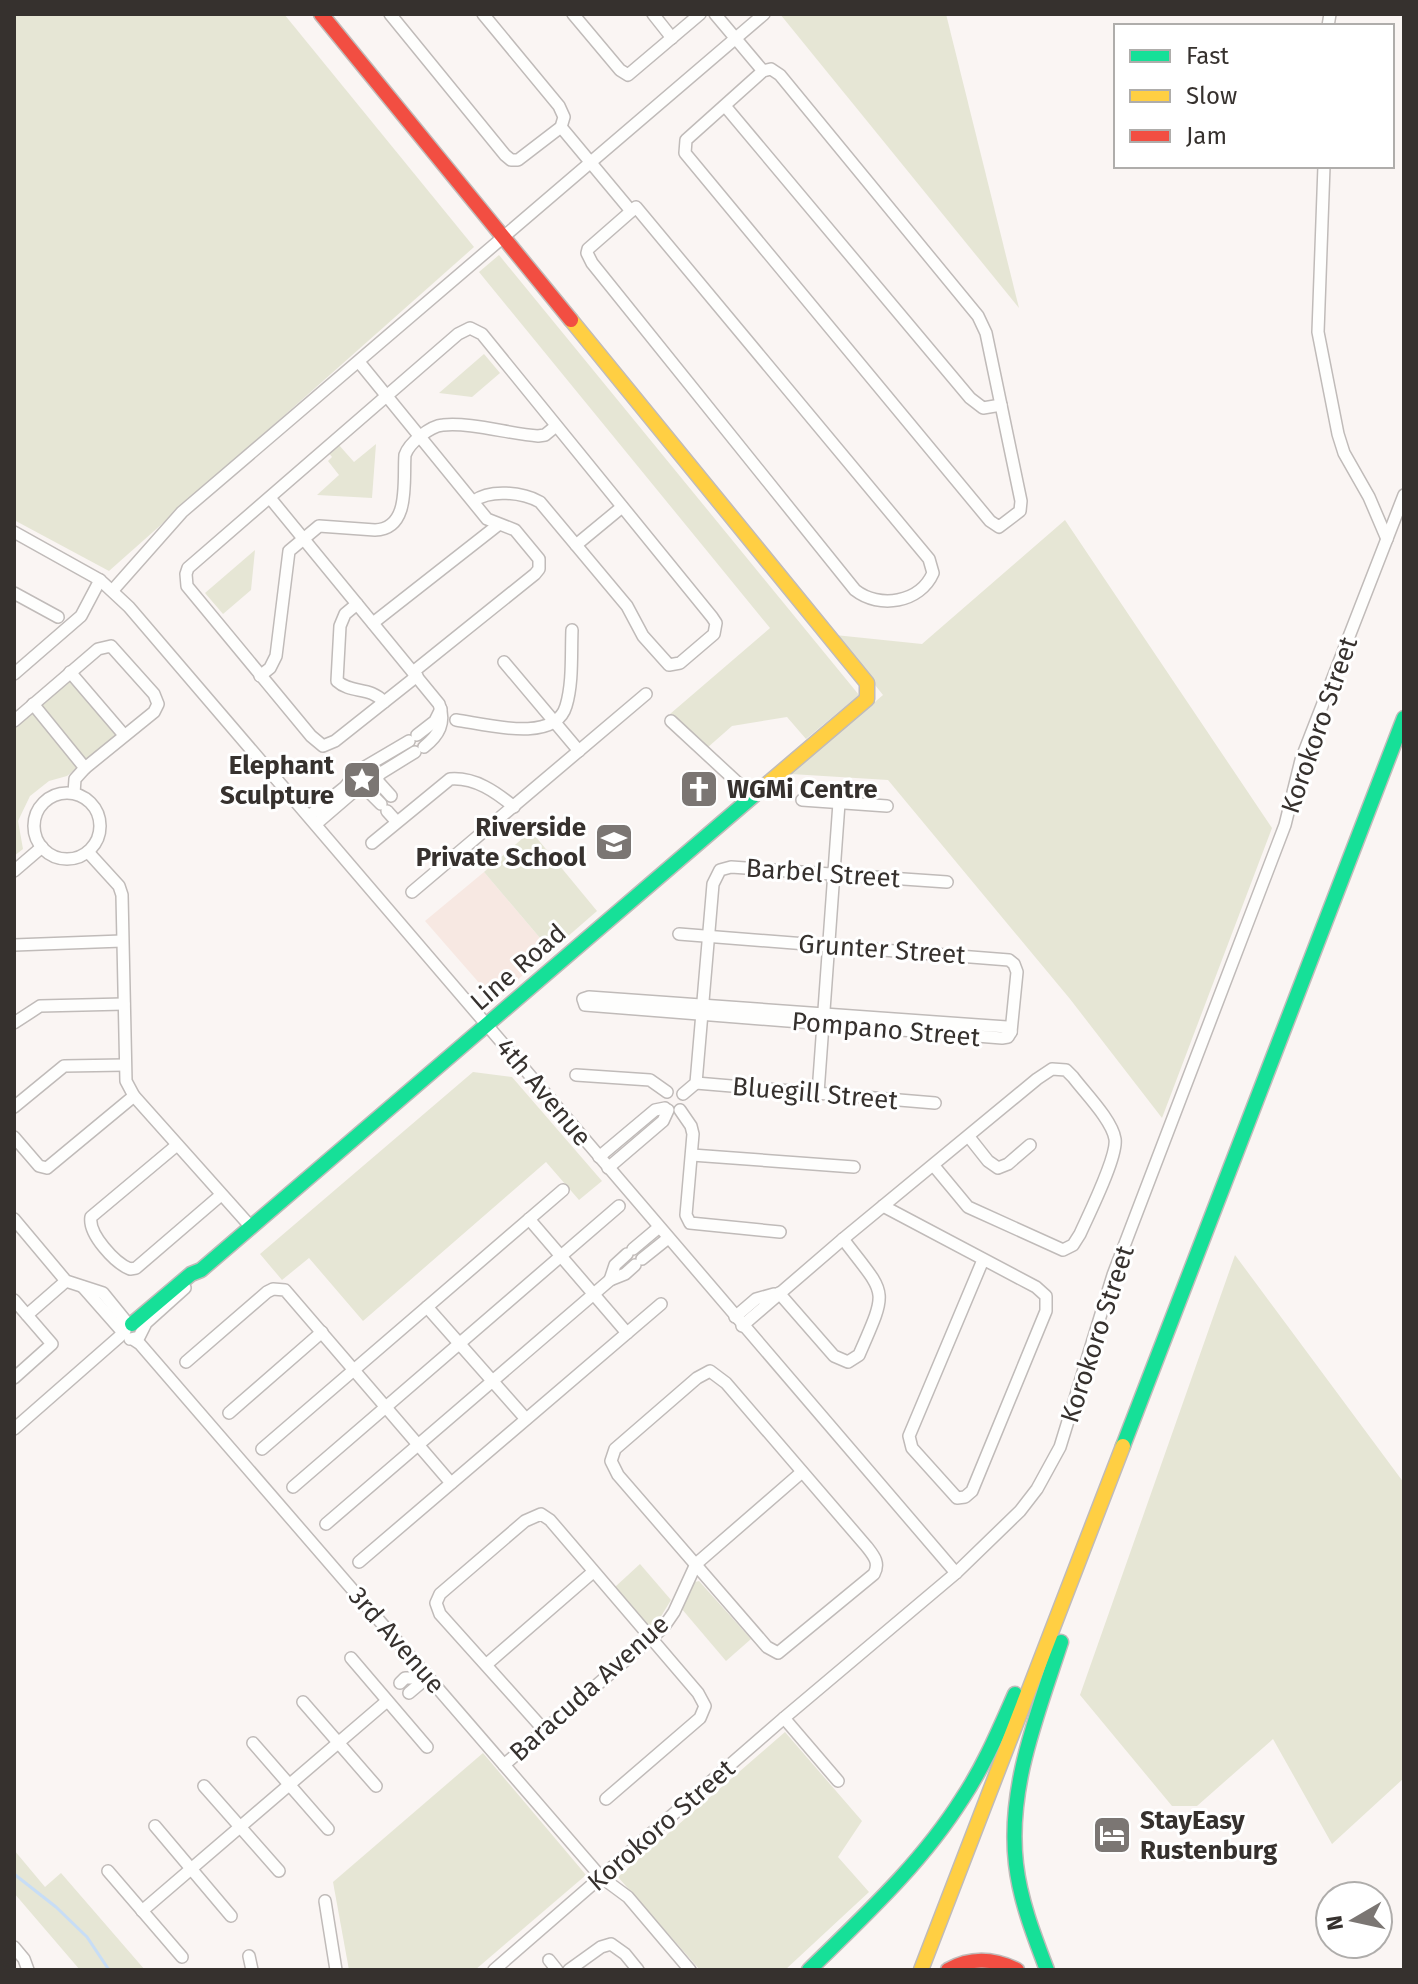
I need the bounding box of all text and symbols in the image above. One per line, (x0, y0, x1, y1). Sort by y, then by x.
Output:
legend (1114, 24, 1394, 168)
text: Fast (1186, 42, 1229, 70)
text: Slow (1186, 82, 1237, 110)
text: Jam (1186, 122, 1227, 150)
street label: Korokoro Street (1275, 632, 1364, 818)
place label: Elephant Sculpture (220, 750, 335, 811)
place icon: Elephant Sculpture (341, 759, 383, 801)
church icon: WGMi Centre (678, 768, 720, 810)
place label: WGMi Centre (727, 774, 878, 805)
place label: Riverside Private School (416, 812, 586, 873)
school or university icon: Riverside Private School (593, 821, 635, 863)
street label: Barbel Street (745, 853, 902, 894)
street label: Line Road (464, 917, 572, 1017)
street label: Grunter Street (797, 928, 967, 971)
street label: Pompano Street (790, 1006, 982, 1053)
street label: 4th Avenue (489, 1032, 598, 1153)
street label: Bluegill Street (731, 1071, 900, 1116)
street label: Korokoro Street (1054, 1241, 1141, 1427)
street label: 3rd Avenue (342, 1581, 451, 1700)
street label: Baracuda Avenue (503, 1609, 675, 1768)
street label: Korokoro Street (581, 1753, 742, 1898)
place label: StayEasy Rustenburg (1140, 1805, 1278, 1866)
hotel icon: StayEasy Rustenburg (1091, 1814, 1133, 1856)
north arrow (1314, 1880, 1394, 1960)
text: N (1320, 1914, 1349, 1932)

